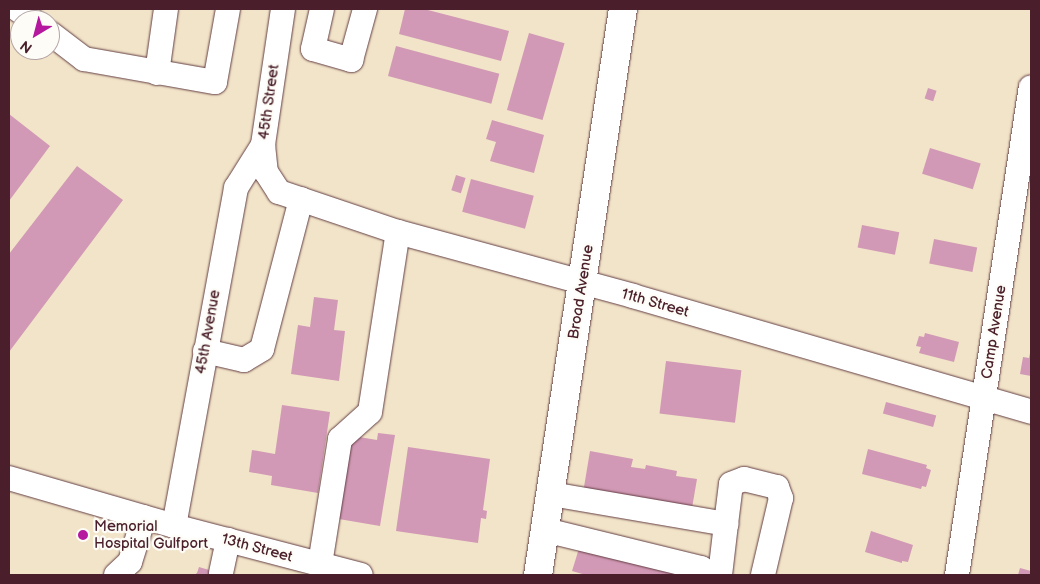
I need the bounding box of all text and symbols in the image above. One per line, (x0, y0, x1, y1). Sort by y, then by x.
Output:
north arrow (10, 10, 60, 60)
text: N (17, 37, 36, 57)
street label: 45th Street (255, 63, 283, 141)
street label: Broad Avenue (565, 243, 597, 341)
street label: Camp Avenue (978, 284, 1010, 380)
street label: 11th Street (619, 285, 691, 321)
street label: 45th Avenue (192, 289, 224, 375)
place label: Memorial Hospital Gulfport (94, 517, 208, 552)
marker: Memorial Hospital Gulfport (76, 528, 90, 542)
street label: 13th Street (219, 530, 295, 566)

